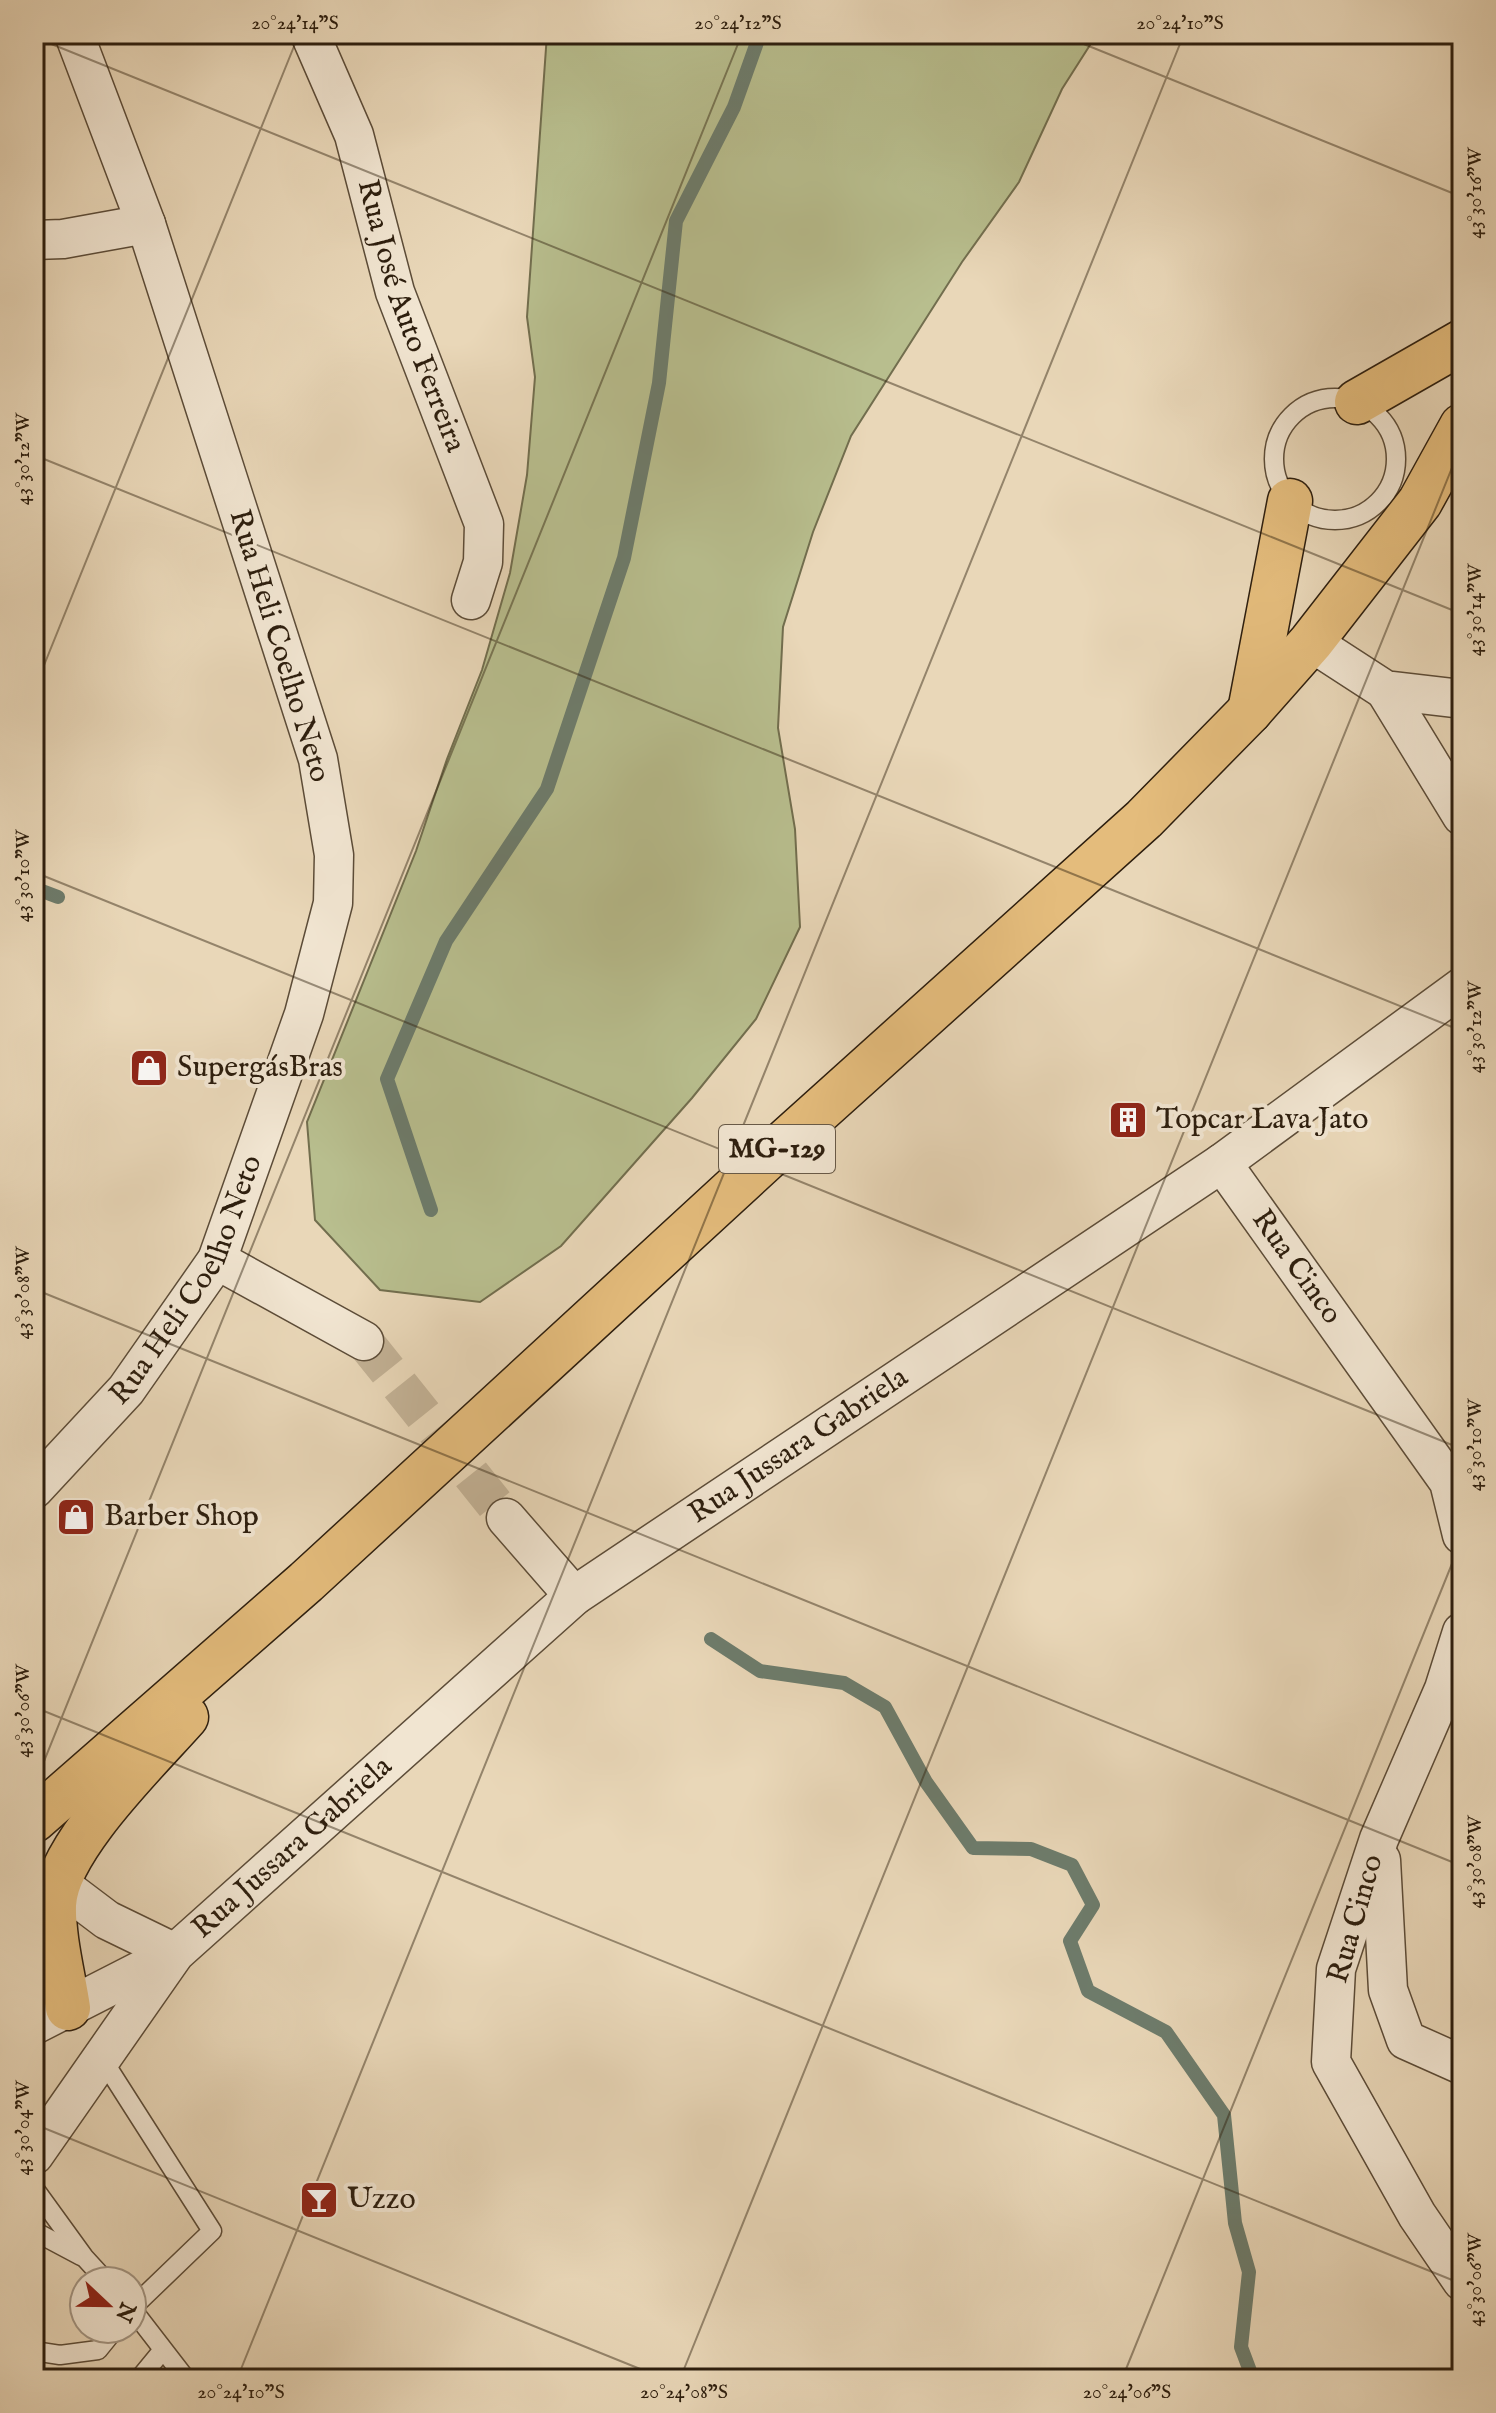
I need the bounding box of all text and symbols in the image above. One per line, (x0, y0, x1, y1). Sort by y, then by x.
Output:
text: 20°24'14"S (251, 11, 339, 36)
text: 20°24'12"S (694, 11, 782, 36)
text: 20°24'10"S (1136, 11, 1224, 36)
text: 43°30'16"W (1463, 146, 1488, 239)
street label: Rua José Auto Ferreira (348, 176, 474, 458)
text: 43°30'12"W (11, 412, 36, 505)
street label: Rua Heli Coelho Neto (219, 505, 339, 787)
text: 43°30'14"W (1463, 563, 1488, 656)
text: 43°30'10"W (11, 829, 36, 922)
text: 43°30'12"W (1463, 980, 1488, 1073)
shop icon: SupergásBras (128, 1047, 170, 1089)
place label: SupergásBras (177, 1049, 343, 1087)
building icon: Topcar Lava Jato (1107, 1099, 1149, 1141)
place label: Topcar Lava Jato (1156, 1101, 1368, 1139)
road number: MG-129 (719, 1125, 835, 1173)
street label: Rua Heli Coelho Neto (102, 1150, 272, 1414)
street label: Rua Cinco (1242, 1202, 1350, 1332)
text: 43°30'08"W (11, 1246, 36, 1340)
street label: Rua Jussara Gabriela (682, 1359, 916, 1533)
text: 43°30'10"W (1463, 1398, 1488, 1491)
shop icon: Barber Shop (55, 1496, 97, 1538)
place label: Barber Shop (104, 1498, 259, 1536)
text: 43°30'06"W (11, 1663, 36, 1758)
street label: Rua Jussara Gabriela (184, 1748, 401, 1947)
text: 43°30'08"W (1463, 1815, 1488, 1909)
street label: Rua Cinco (1320, 1850, 1392, 1988)
text: 43°30'04"W (11, 2080, 36, 2176)
bar icon: Uzzo (298, 2179, 340, 2221)
place label: Uzzo (347, 2181, 416, 2219)
text: 43°30'06"W (1463, 2232, 1488, 2327)
north arrow (68, 2265, 148, 2345)
text: N (108, 2297, 142, 2326)
text: 20°24'10"S (197, 2380, 285, 2405)
text: 20°24'08"S (640, 2380, 728, 2405)
text: 20°24'06"S (1083, 2380, 1171, 2405)

